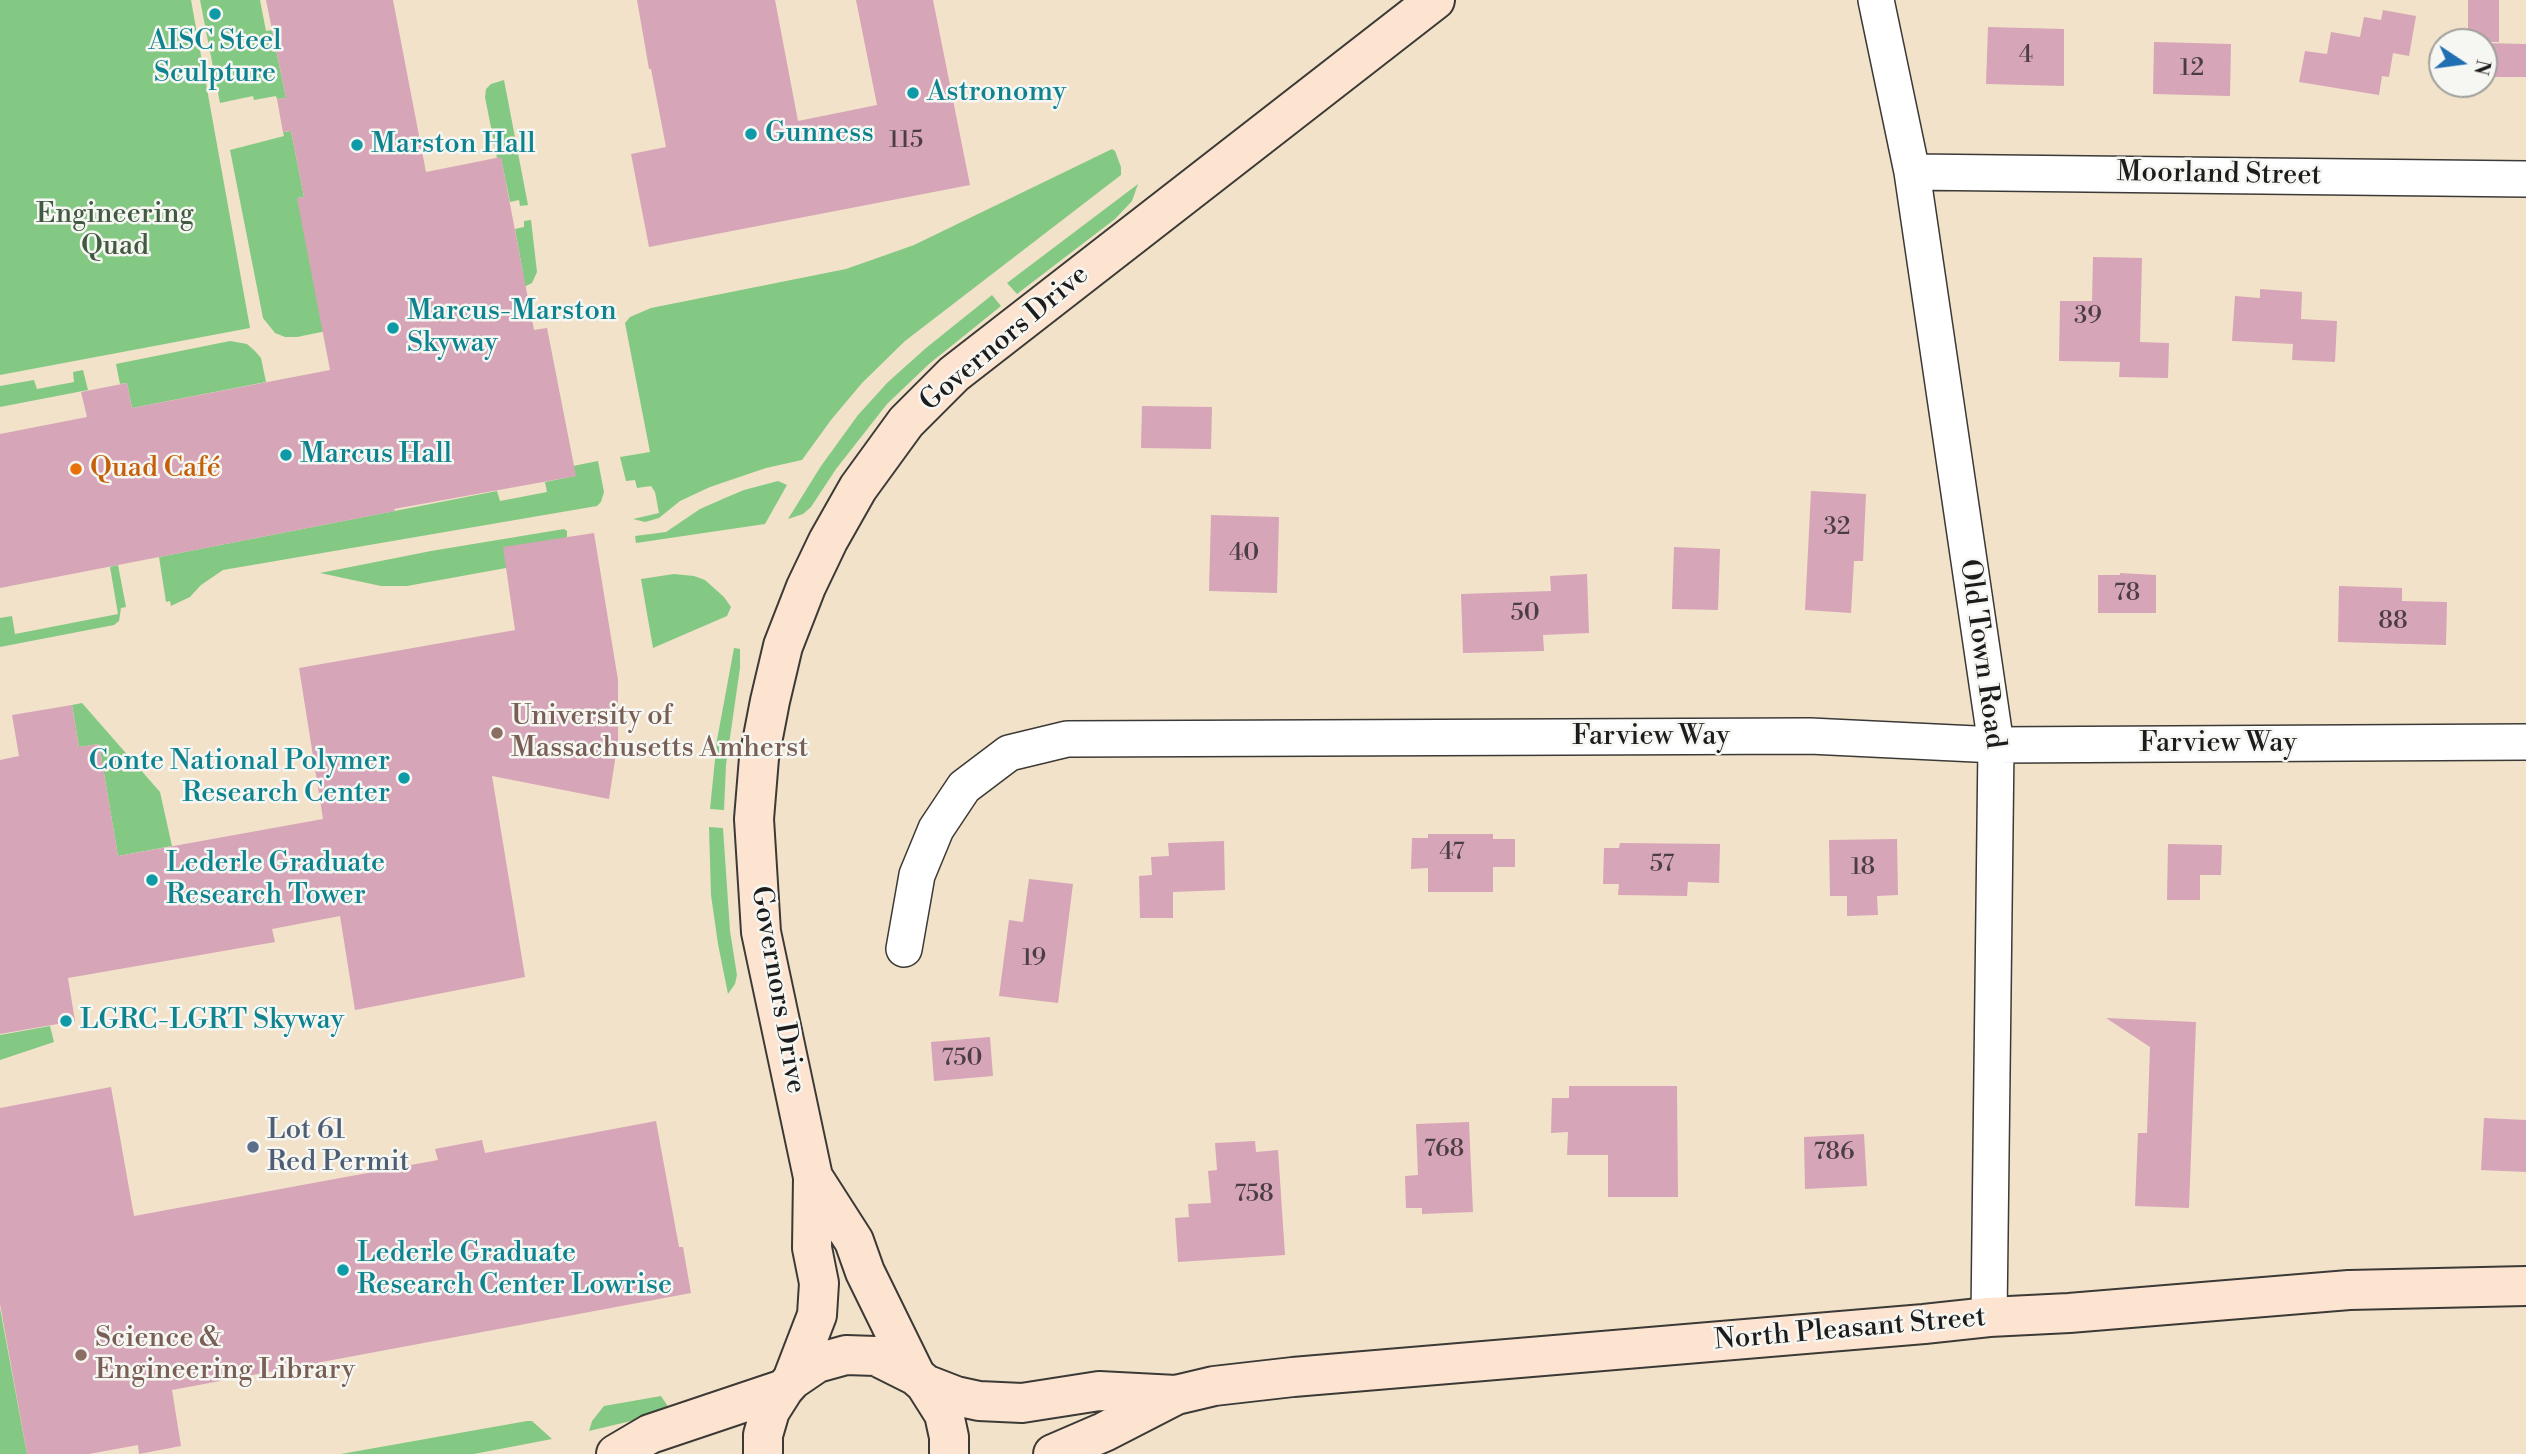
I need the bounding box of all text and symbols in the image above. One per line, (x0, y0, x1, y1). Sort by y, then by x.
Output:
marker: AISC Steel Sculpture (207, 6, 223, 22)
place label: AISC Steel Sculpture (148, 25, 282, 91)
north arrow (2428, 28, 2498, 98)
house number: 4 (2019, 42, 2033, 70)
house number: 12 (2180, 55, 2204, 83)
text: N (2468, 57, 2495, 77)
place label: Astronomy (927, 76, 1066, 110)
marker: Astronomy (905, 85, 921, 101)
place label: Gunness (765, 117, 874, 151)
marker: Gunness (743, 126, 759, 142)
house number: 115 (889, 127, 923, 155)
place label: Marston Hall (371, 128, 535, 162)
marker: Marston Hall (349, 137, 365, 153)
street label: Moorland Street (2116, 156, 2322, 194)
park label: Engineering Quad (36, 198, 194, 264)
street label: Governors Drive (914, 259, 1096, 419)
place label: Marcus-Marston Skyway (407, 295, 617, 361)
house number: 39 (2074, 303, 2102, 331)
marker: Marcus-Marston Skyway (385, 320, 401, 336)
place label: Marcus Hall (300, 438, 452, 472)
marker: Marcus Hall (278, 447, 294, 463)
place label: Quad Café (90, 452, 221, 486)
marker: Quad Café (68, 461, 84, 477)
house number: 32 (1824, 514, 1850, 542)
house number: 40 (1229, 540, 1259, 568)
street label: Old Town Road (1951, 557, 2011, 751)
house number: 78 (2114, 580, 2140, 608)
house number: 50 (1510, 600, 1540, 628)
house number: 88 (2378, 608, 2408, 636)
place label: University of Massachusetts Amherst (511, 700, 808, 766)
street label: Farview Way (1572, 720, 1730, 754)
marker: University of Massachusetts Amherst (489, 725, 505, 741)
street label: Farview Way (2139, 727, 2297, 761)
place label: Conte National Polymer Research Center (89, 745, 390, 811)
marker: Conte National Polymer Research Center (396, 770, 412, 786)
house number: 47 (1439, 839, 1465, 867)
place label: Lederle Graduate Research Tower (166, 847, 385, 913)
house number: 57 (1650, 851, 1674, 879)
house number: 18 (1851, 854, 1875, 882)
marker: Lederle Graduate Research Tower (144, 872, 160, 888)
street label: Governors Drive (742, 884, 812, 1096)
house number: 19 (1022, 945, 1046, 973)
place label: LGRC-LGRT Skyway (80, 1004, 344, 1038)
marker: LGRC-LGRT Skyway (58, 1013, 74, 1029)
house number: 750 (942, 1045, 982, 1073)
place label: Lot 61 Red Permit (267, 1114, 409, 1180)
house number: 768 (1424, 1136, 1464, 1164)
marker: Lot 61 Red Permit (245, 1139, 261, 1155)
house number: 786 (1814, 1139, 1854, 1167)
house number: 758 (1234, 1181, 1274, 1209)
place label: Lederle Graduate Research Center Lowrise (357, 1237, 672, 1303)
marker: Lederle Graduate Research Center Lowrise (335, 1262, 351, 1278)
street label: North Pleasant Street (1713, 1301, 1987, 1359)
place label: Science & Engineering Library (95, 1322, 355, 1388)
marker: Science & Engineering Library (73, 1347, 89, 1363)

